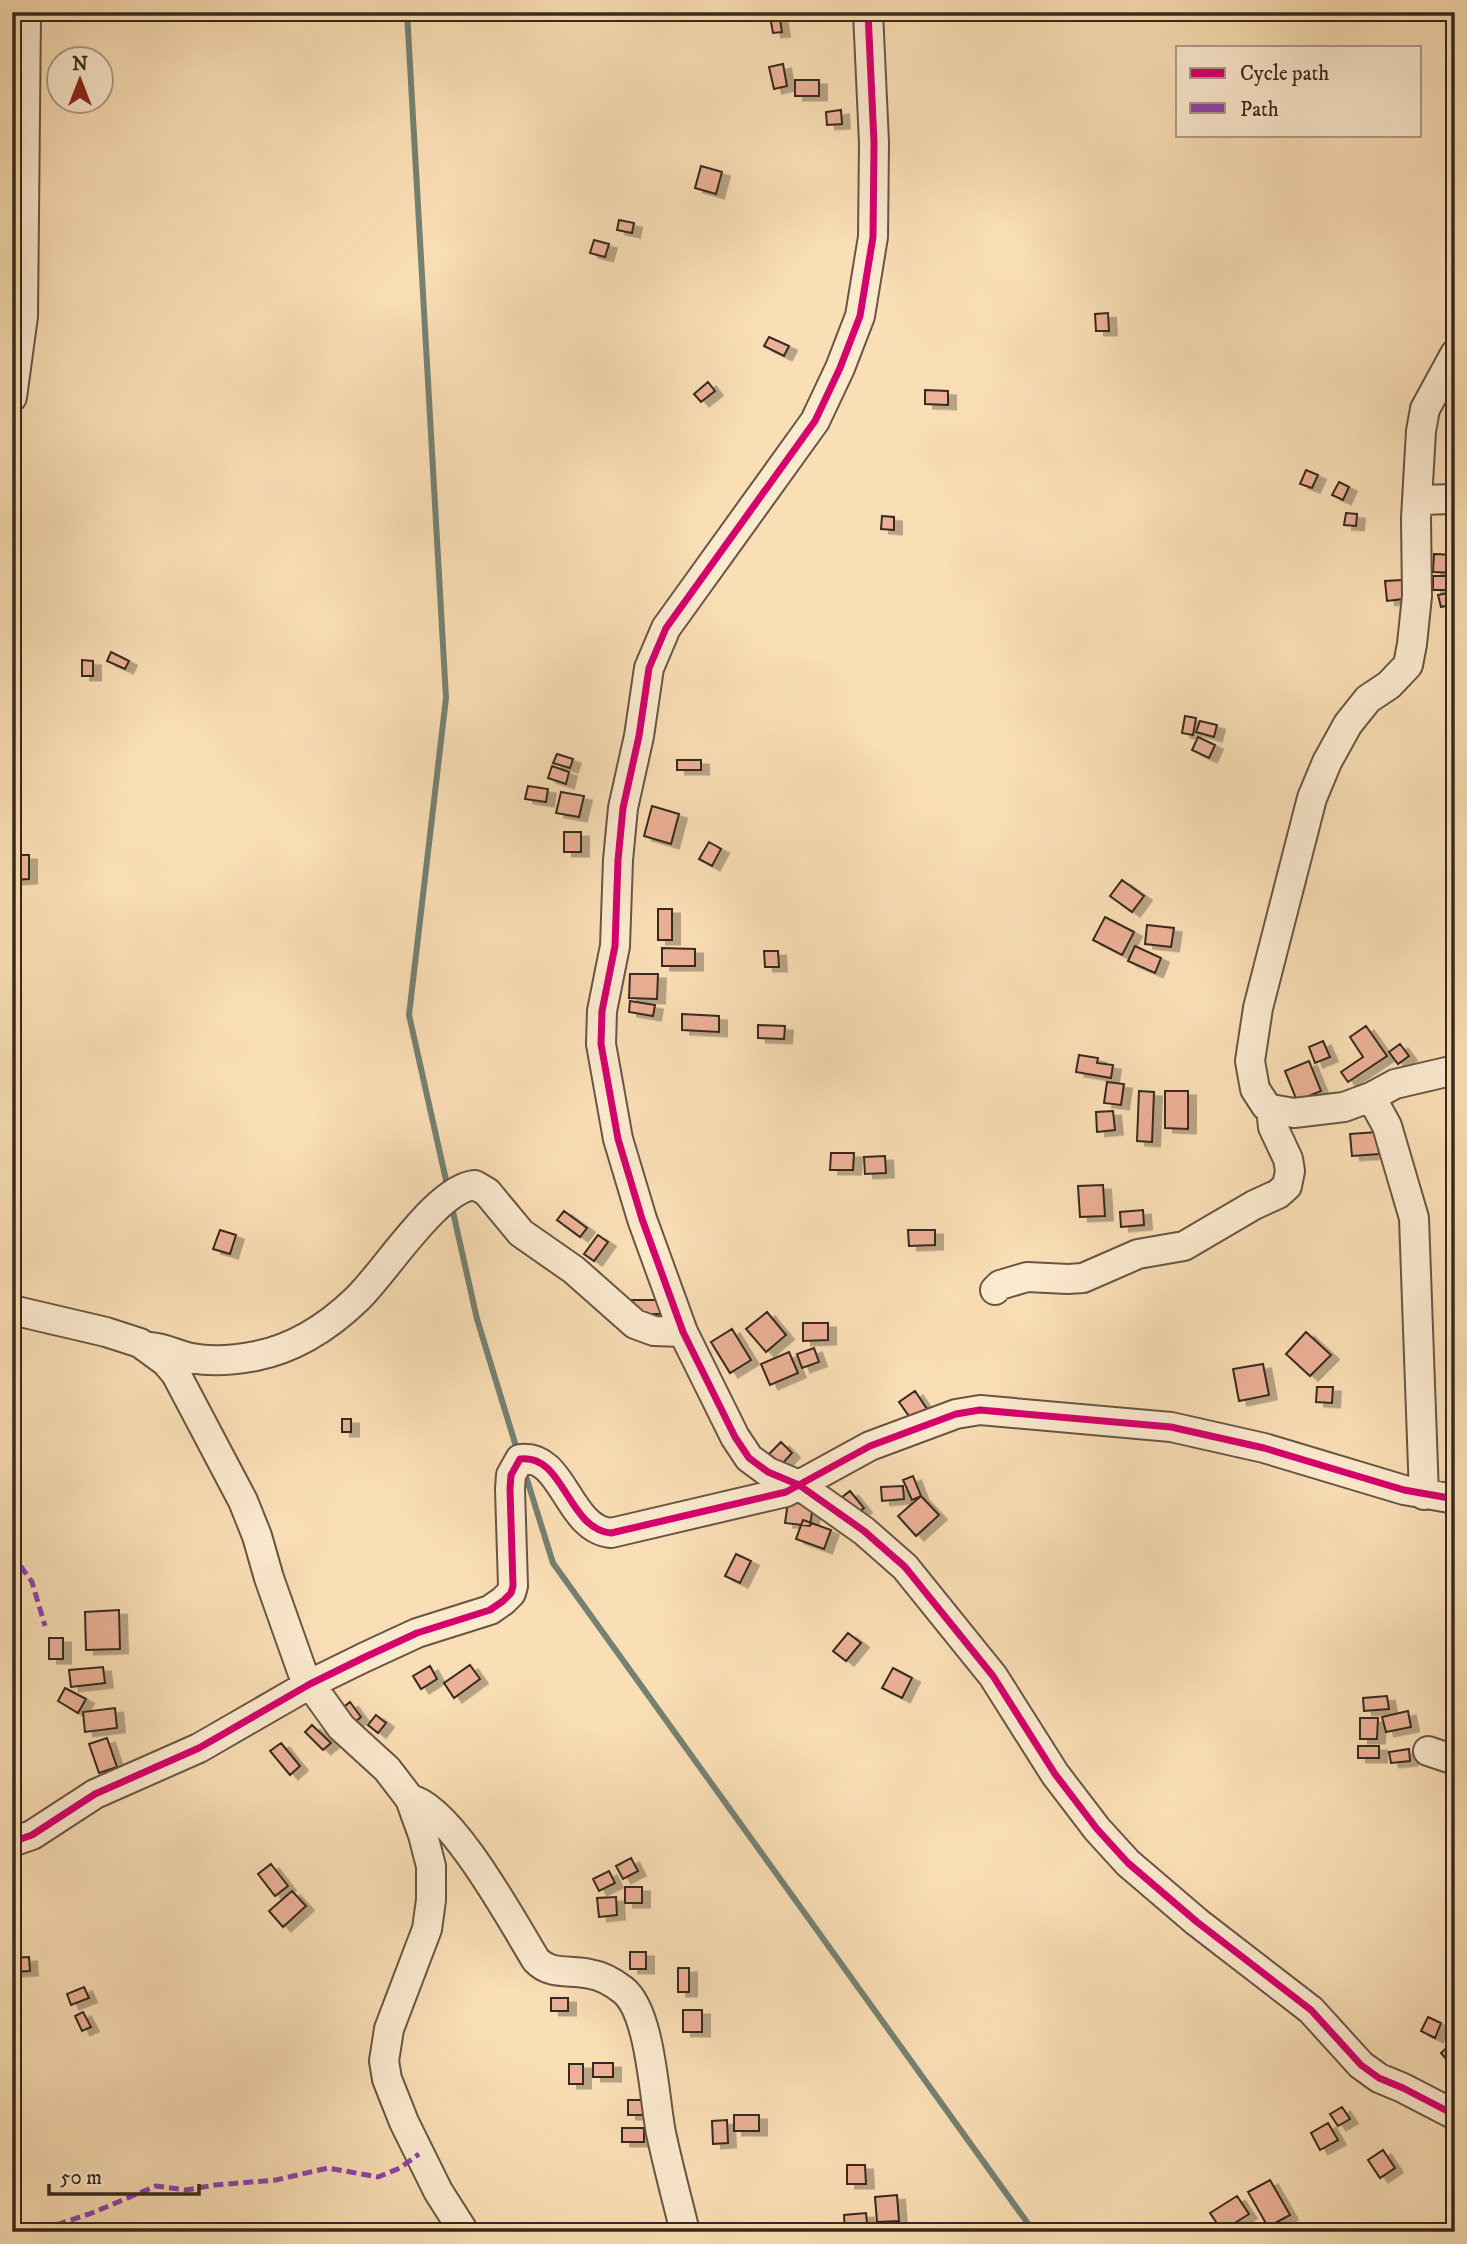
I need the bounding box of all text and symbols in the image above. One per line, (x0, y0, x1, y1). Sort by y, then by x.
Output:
north arrow (46, 46, 116, 116)
legend (1176, 46, 1422, 136)
text: N (72, 53, 88, 76)
text: Cycle path (1240, 61, 1329, 87)
text: Path (1240, 97, 1279, 123)
scale bar (49, 2153, 200, 2197)
text: 50 m (60, 2165, 102, 2191)

